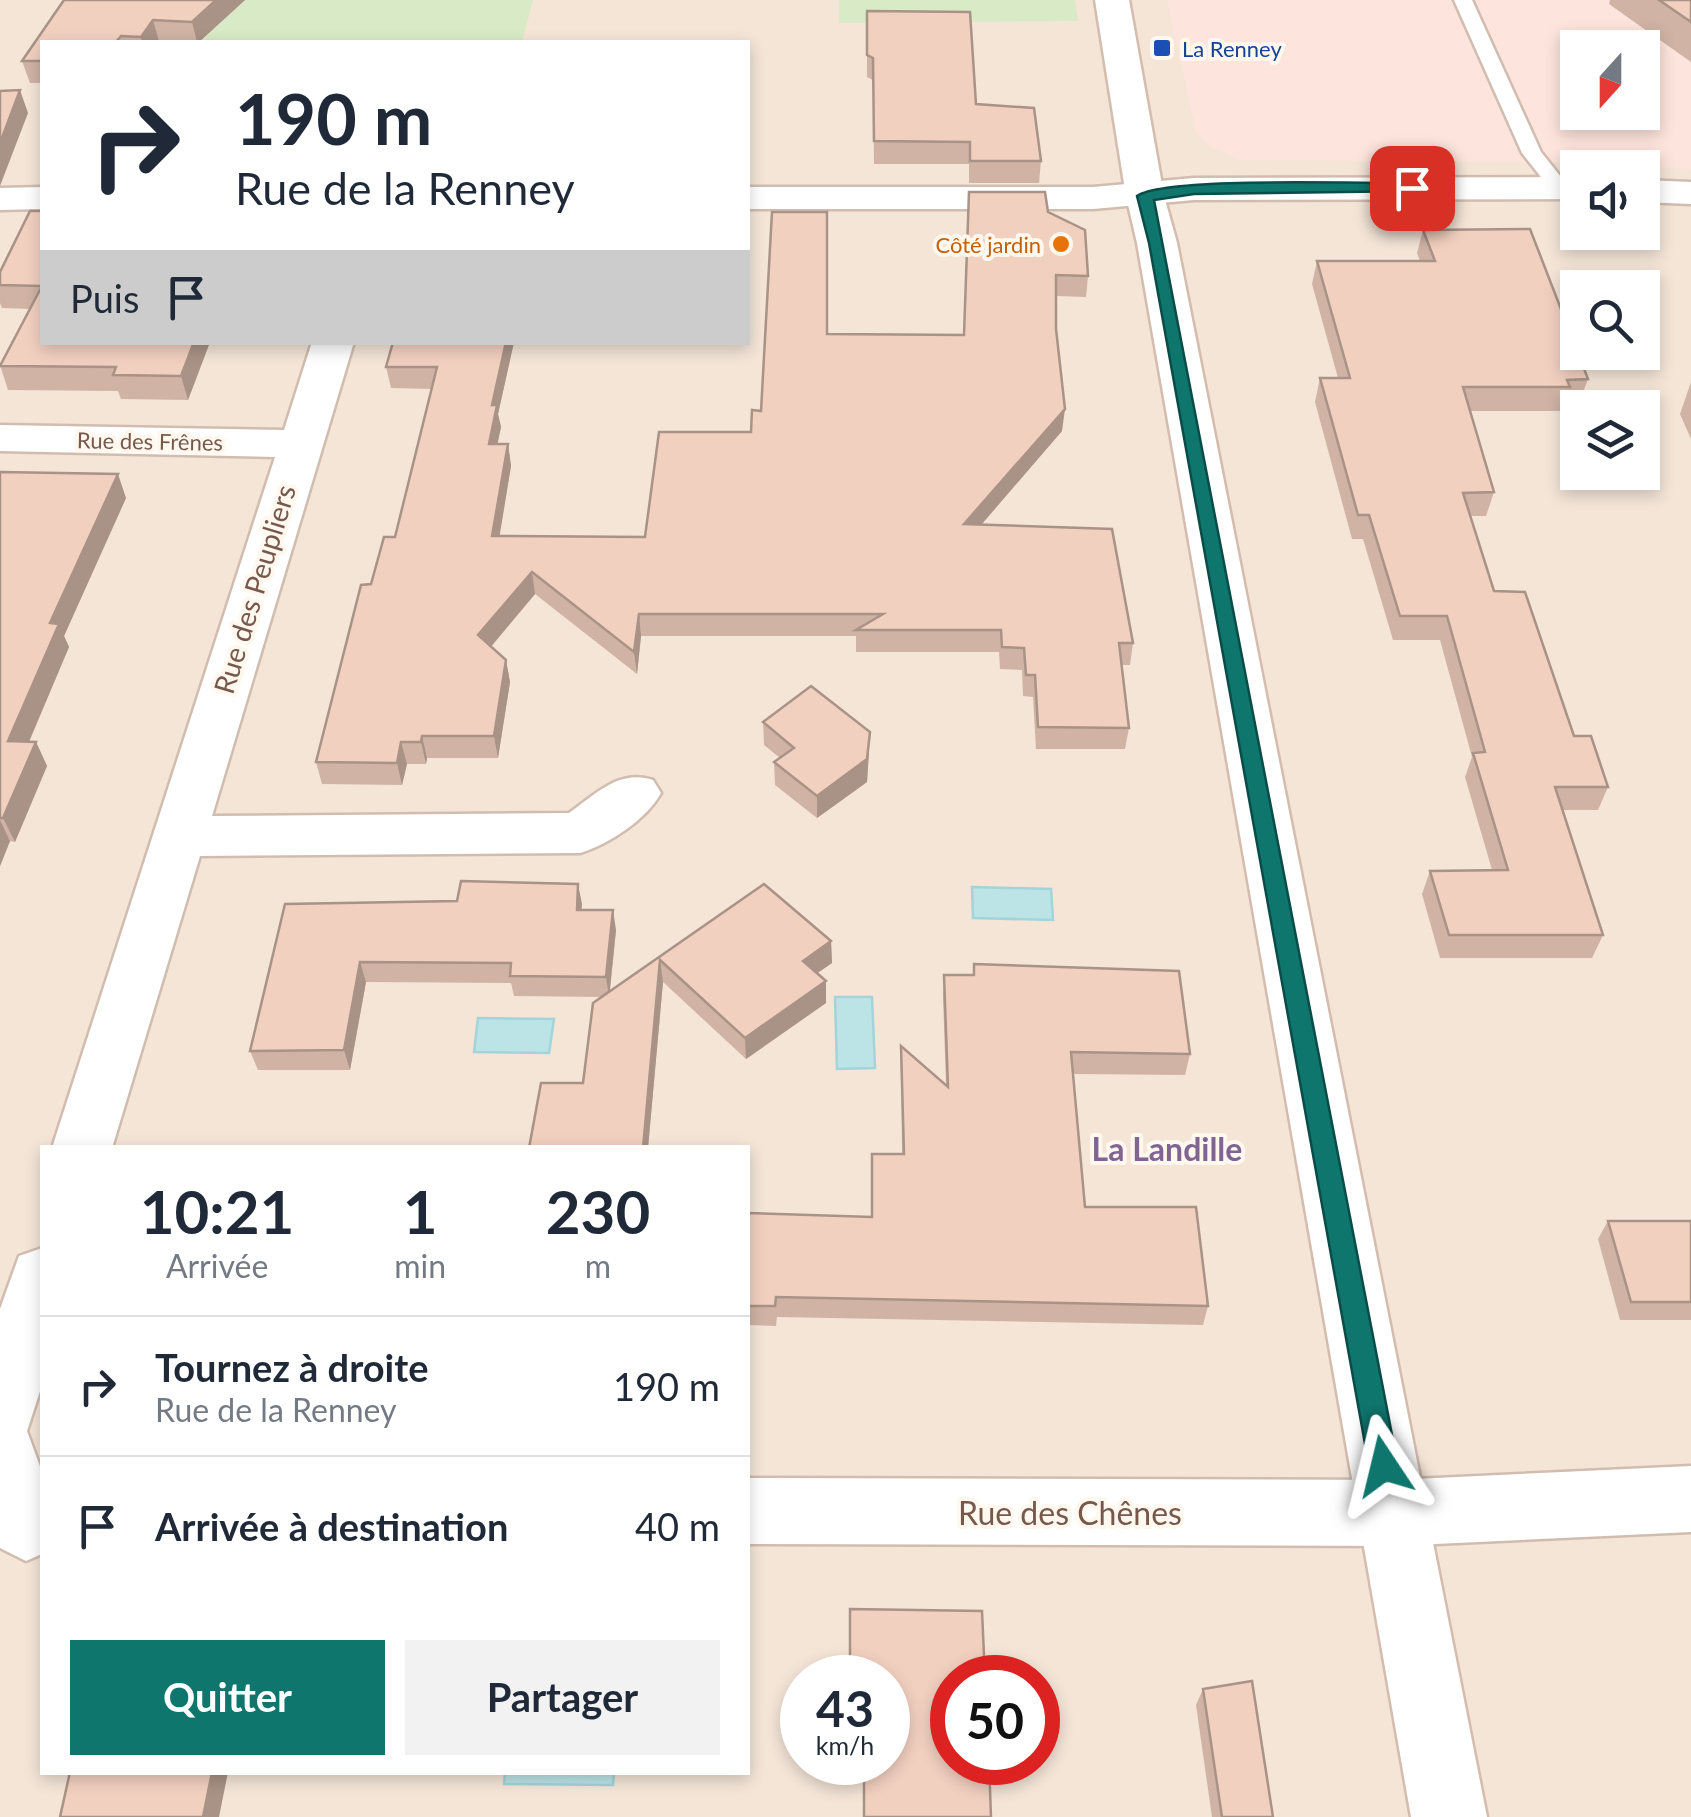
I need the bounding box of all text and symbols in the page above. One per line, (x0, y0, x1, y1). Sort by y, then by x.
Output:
north arrow (1560, 30, 1660, 130)
map controls (1560, 30, 1660, 490)
place label: La Renney (1182, 35, 1282, 62)
marker: La Renney (1151, 37, 1173, 59)
text: 190 m (235, 76, 432, 160)
icon: right (70, 80, 200, 210)
pin (1370, 146, 1455, 231)
button: sound (1560, 150, 1660, 250)
text: Rue de la Renney (235, 161, 575, 215)
icon: arrive (1385, 161, 1440, 216)
place label: Côté jardin (935, 231, 1041, 258)
marker: Côté jardin (1050, 233, 1072, 255)
icon: arrive (159, 270, 214, 325)
button: search (1560, 270, 1660, 370)
text: Puis (70, 275, 139, 321)
button: layers (1560, 390, 1660, 490)
street label: Rue des Frênes (77, 426, 223, 456)
street label: Rue des Peupliers (206, 480, 302, 698)
district label: La Landille (1092, 1129, 1242, 1168)
text: 10:21 (140, 1175, 294, 1247)
text: 1 (403, 1175, 438, 1247)
text: 230 (546, 1175, 650, 1247)
text: Arrivée (166, 1246, 268, 1285)
text: min (394, 1246, 446, 1285)
text: m (585, 1246, 611, 1285)
text: Tournez à droite (155, 1344, 429, 1390)
icon: right (70, 1359, 125, 1414)
text: 190 m (613, 1363, 720, 1409)
text: Rue de la Renney (155, 1390, 397, 1429)
position arrow (1332, 1414, 1436, 1518)
street label: Rue des Chênes (958, 1493, 1182, 1532)
icon: arrive (70, 1499, 125, 1554)
text: Arrivée à destination (155, 1503, 508, 1549)
text: 40 m (635, 1503, 720, 1549)
button: Quitter (70, 1640, 385, 1755)
button: Partager (405, 1640, 720, 1755)
speed limit sign: 50 (930, 1655, 1060, 1785)
text: 43 (816, 1678, 874, 1738)
text: km/h (816, 1730, 874, 1760)

